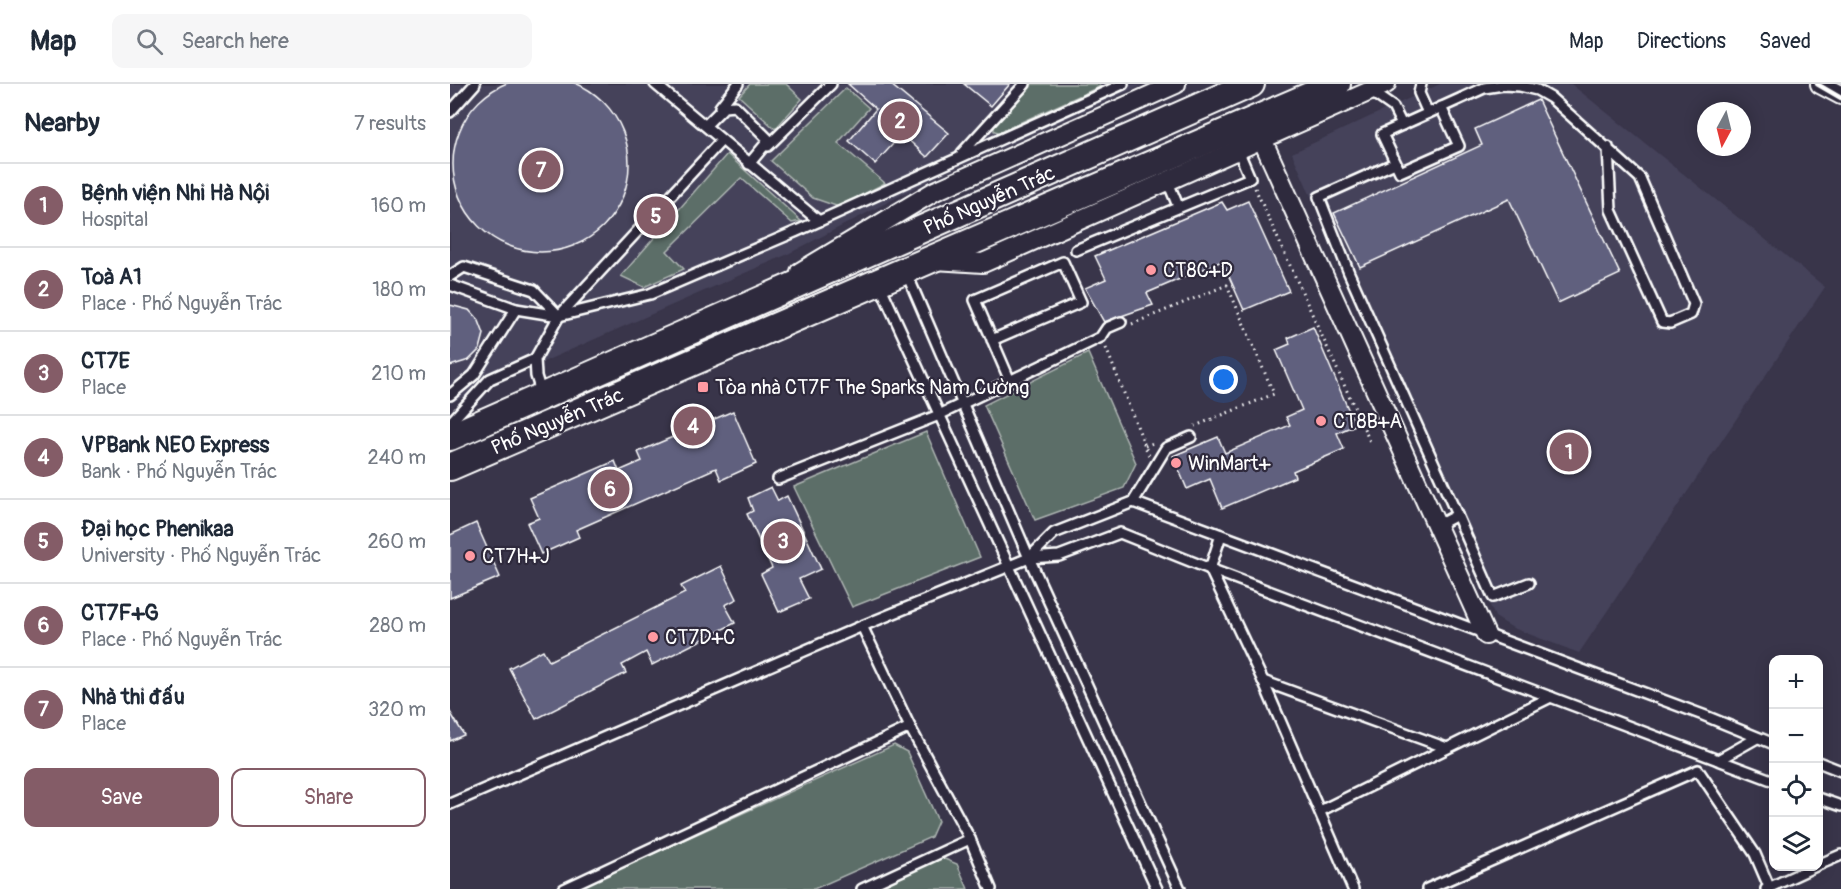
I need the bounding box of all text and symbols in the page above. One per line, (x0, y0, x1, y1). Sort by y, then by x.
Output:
search box (112, 14, 532, 68)
text: Map (30, 24, 76, 59)
icon: search (133, 25, 166, 58)
text: Search here (181, 27, 289, 55)
text: Map (1569, 28, 1604, 55)
text: Directions (1637, 28, 1726, 55)
text: Saved (1759, 28, 1811, 55)
pin: 2 (880, 99, 920, 144)
north arrow (1697, 102, 1751, 156)
text: Nearby (24, 107, 100, 139)
text: 7 results (354, 111, 426, 136)
pin: 7 (522, 148, 560, 193)
street label: Phố Nguyễn Trác (920, 160, 1059, 241)
text: Bệnh viện Nhi Hà Nội (81, 179, 269, 207)
text: 1 (40, 193, 47, 218)
text: 160 m (371, 193, 426, 218)
pin: 5 (636, 194, 676, 238)
text: Hospital (81, 207, 148, 232)
place label: CT8C+D (1163, 258, 1233, 283)
text: Toà A1 (81, 263, 142, 291)
marker: CT8C+D (1144, 263, 1158, 277)
text: 2 (38, 277, 49, 302)
text: 180 m (372, 277, 426, 302)
text: Place · Phố Nguyễn Trác (81, 291, 283, 316)
text: CT7E (81, 347, 130, 375)
text: 3 (38, 361, 49, 386)
text: 210 m (371, 361, 426, 386)
your location (1209, 365, 1238, 394)
text: Place (81, 375, 126, 400)
place label: Tòa nhà CT7F The Sparks Nam Cường (715, 375, 1029, 400)
marker: Tòa nhà CT7F The Sparks Nam Cường (696, 380, 710, 394)
street label: Phố Nguyễn Trác (487, 382, 627, 461)
pin: 4 (674, 404, 712, 448)
place label: CT8B+A (1333, 409, 1402, 434)
marker: CT8B+A (1314, 414, 1328, 428)
pin: 1 (1550, 430, 1588, 475)
text: VPBank NEO Express (81, 431, 269, 459)
text: 4 (38, 445, 49, 470)
text: 240 m (367, 445, 426, 470)
place label: WinMart+ (1188, 451, 1271, 476)
marker: WinMart+ (1169, 456, 1183, 470)
text: Bank · Phố Nguyễn Trác (81, 459, 277, 484)
pin: 6 (590, 466, 630, 512)
text: Đại học Phenikaa (81, 515, 234, 543)
pin: 3 (764, 518, 802, 564)
text: 5 (38, 529, 49, 554)
text: 260 m (367, 529, 426, 554)
text: University · Phố Nguyễn Trác (81, 543, 321, 568)
place label: CT7H+J (482, 544, 550, 569)
marker: CT7H+J (463, 549, 477, 563)
text: CT7F+G (81, 599, 159, 627)
text: 6 (38, 613, 49, 638)
text: 280 m (369, 613, 426, 638)
place label: CT7D+C (665, 625, 735, 650)
text: Place · Phố Nguyễn Trác (81, 627, 283, 652)
marker: CT7D+C (646, 630, 660, 644)
map controls (1769, 655, 1823, 871)
button: + (1769, 655, 1823, 709)
text: Nhà thi đấu (81, 683, 185, 711)
text: 7 (38, 697, 49, 722)
text: 320 m (368, 697, 426, 722)
button: − (1769, 709, 1823, 763)
text: Place (81, 711, 126, 736)
button: locate (1769, 763, 1823, 817)
button: Save (24, 768, 219, 827)
button: Share (231, 768, 426, 827)
button: layers (1769, 817, 1823, 871)

